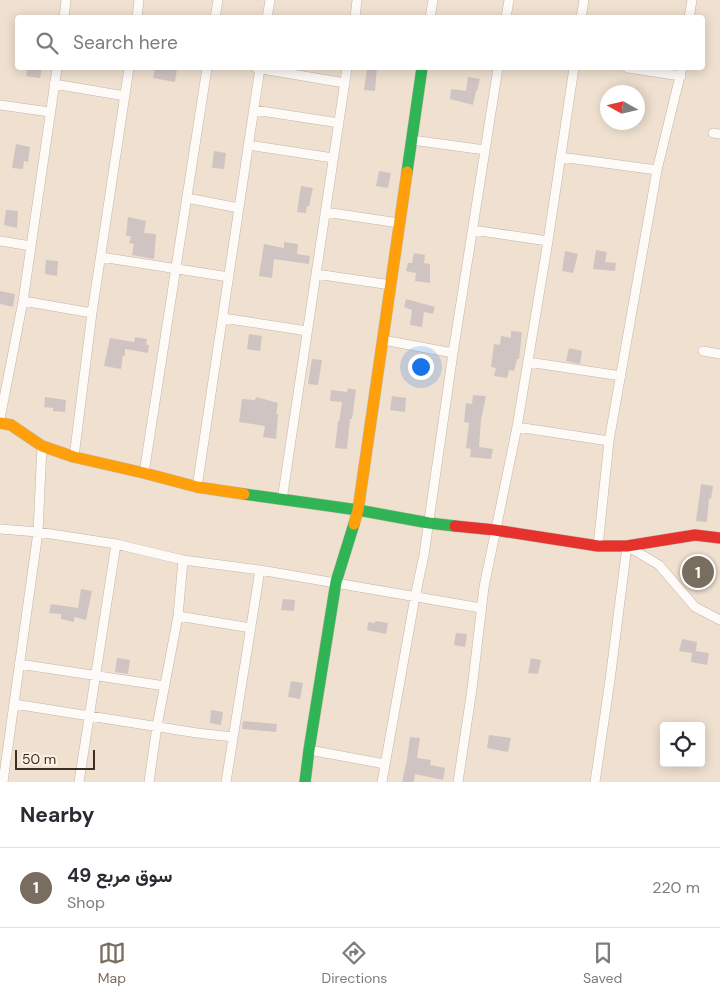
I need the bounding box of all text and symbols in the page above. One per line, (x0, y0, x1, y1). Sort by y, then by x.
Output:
search box (15, 15, 705, 70)
icon: search (33, 29, 61, 57)
text: Search here (73, 30, 178, 55)
north arrow (600, 85, 645, 130)
your location (408, 354, 434, 380)
pin: 1 (682, 553, 714, 591)
map controls (660, 722, 705, 767)
button: locate (660, 722, 705, 767)
scale bar (15, 747, 95, 770)
text: 50 m (22, 750, 56, 768)
text: Nearby (20, 801, 94, 829)
text: سوق مربع 49 (67, 863, 172, 888)
text: 1 (33, 877, 39, 898)
text: 220 m (652, 877, 700, 898)
text: Shop (67, 892, 105, 913)
tab: Map (98, 939, 126, 987)
tab: Directions (322, 939, 387, 987)
tab: Saved (583, 939, 622, 987)

